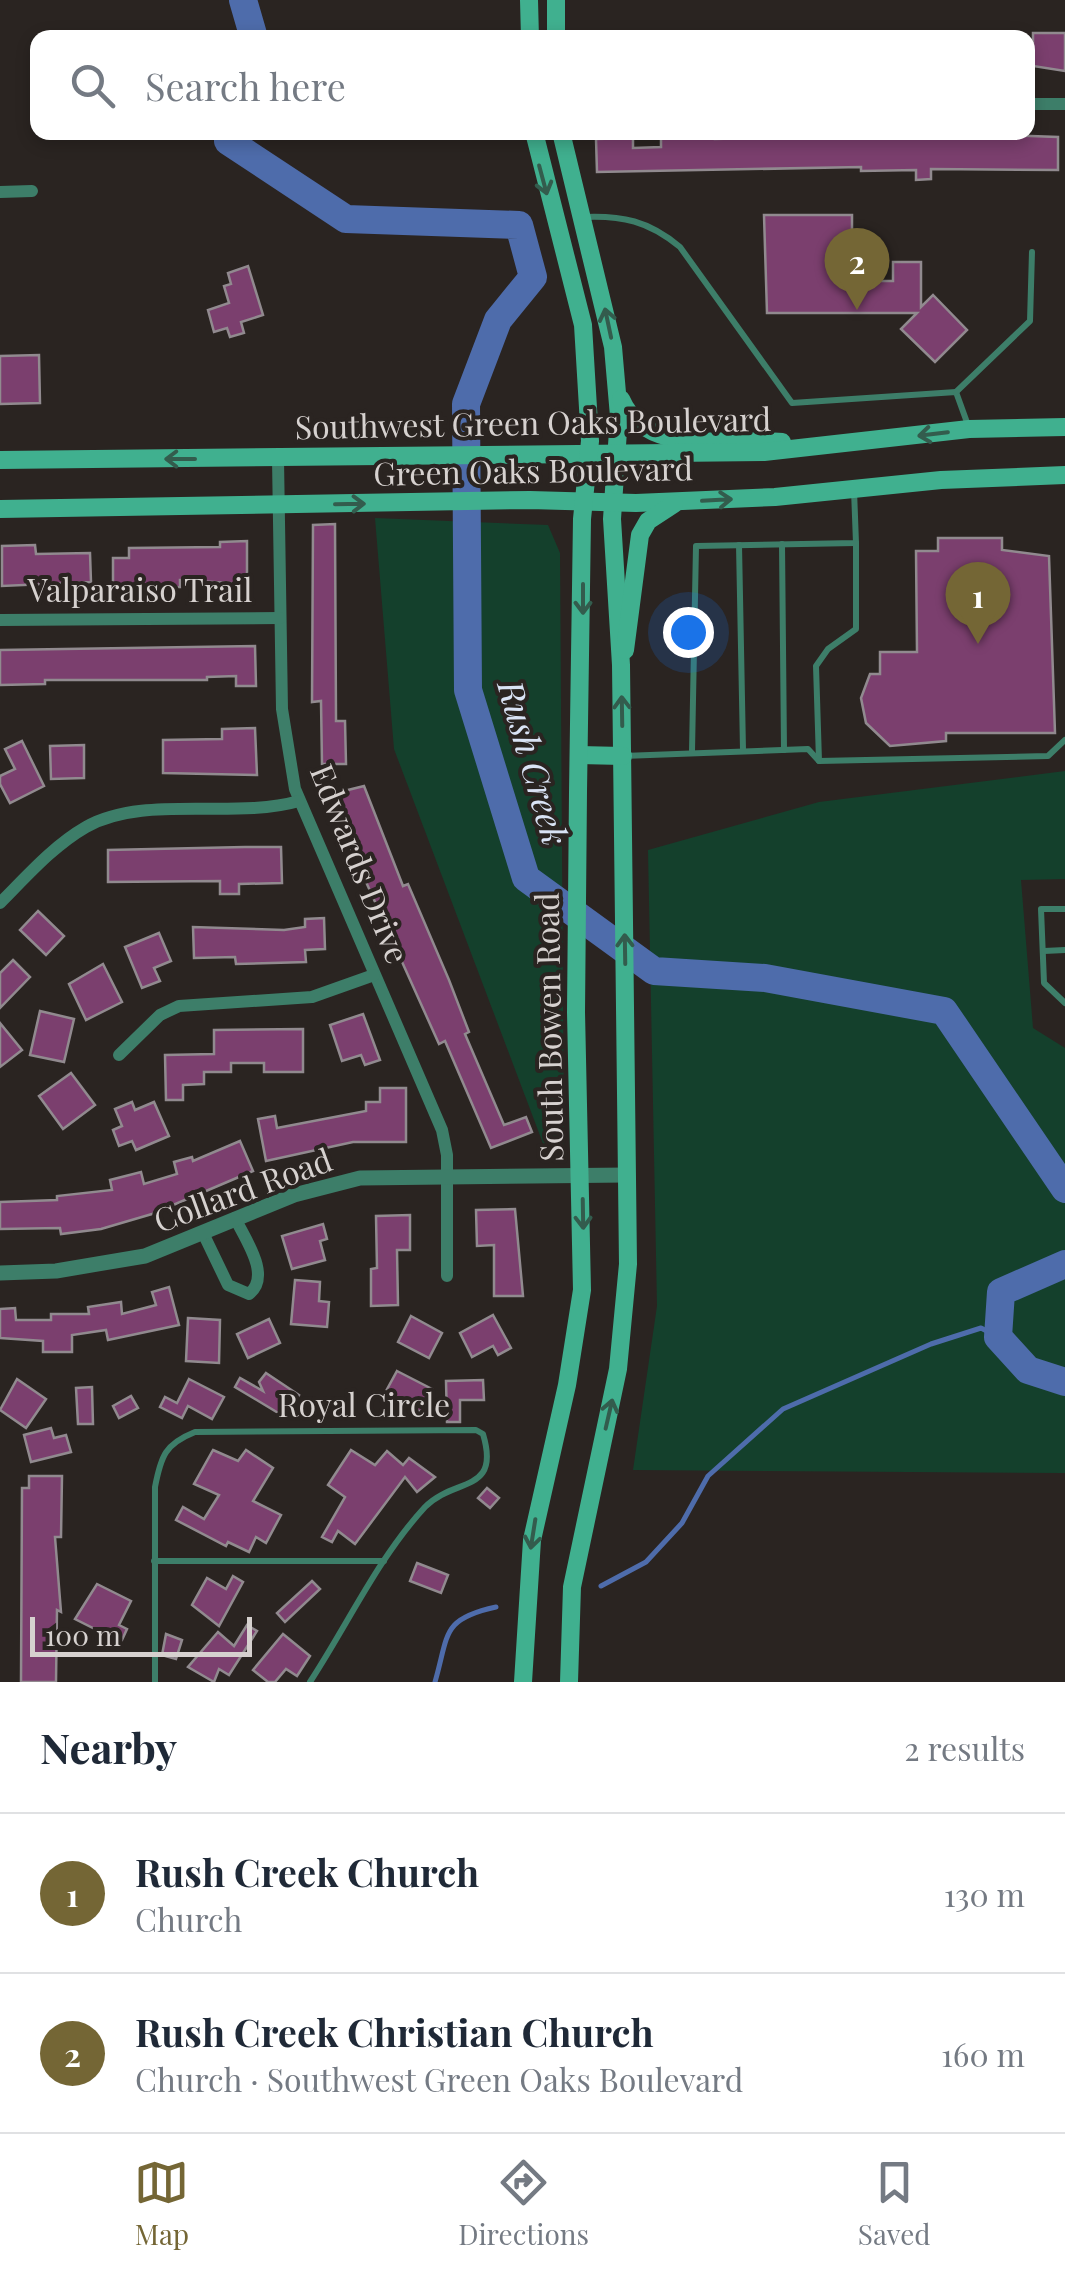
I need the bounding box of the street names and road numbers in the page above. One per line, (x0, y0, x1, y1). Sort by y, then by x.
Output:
street label: Southwest Green Oaks Boulevard (294, 396, 772, 447)
street label: Green Oaks Boulevard (373, 445, 693, 494)
street label: Valparaiso Trail (27, 567, 253, 610)
street label: Edwards Drive (302, 757, 421, 969)
street label: South Bowen Road (524, 892, 571, 1162)
street label: Collard Road (147, 1137, 337, 1241)
street label: Royal Circle (278, 1382, 450, 1425)

